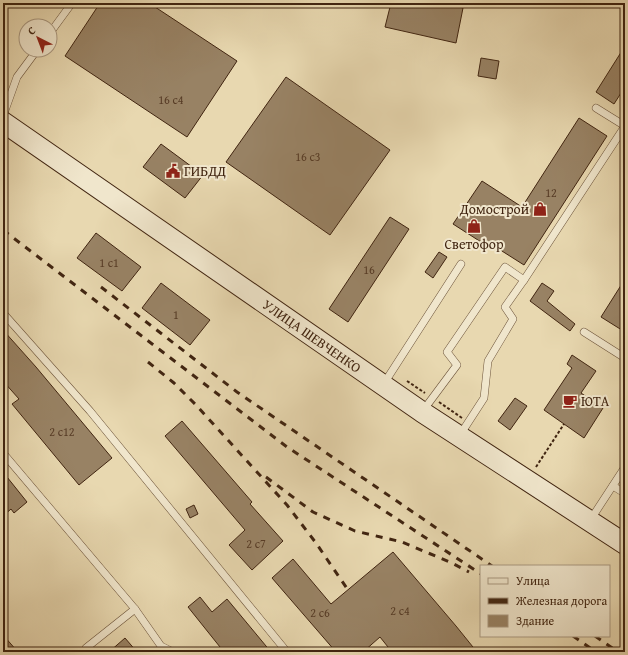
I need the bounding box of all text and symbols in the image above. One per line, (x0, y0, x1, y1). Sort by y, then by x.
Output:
north arrow (18, 18, 58, 58)
text: С (24, 23, 39, 39)
house number: 16 с4 (158, 91, 184, 108)
house number: 16 с3 (295, 148, 321, 165)
place label: ГИБДД (184, 161, 226, 181)
public building icon: ГИБДД (165, 163, 181, 179)
house number: 12 (545, 184, 557, 201)
place label: Домострой (459, 199, 529, 219)
shop icon: Домострой (532, 201, 548, 217)
shop icon: Светофор (466, 218, 482, 234)
place label: Светофор (445, 234, 504, 254)
house number: 1 с1 (99, 254, 119, 271)
house number: 16 (363, 261, 375, 278)
street label: УЛИЦА ШЕВЧЕНКО (259, 294, 365, 378)
house number: 1 (173, 306, 179, 323)
place label: ЮТА (581, 391, 610, 411)
cafe icon: ЮТА (562, 393, 578, 409)
house number: 2 с12 (49, 423, 75, 440)
house number: 2 с7 (246, 535, 266, 552)
legend (480, 565, 610, 637)
text: Улица (516, 572, 550, 589)
text: Железная дорога (515, 592, 607, 609)
house number: 2 с4 (390, 602, 410, 619)
house number: 2 с6 (310, 604, 330, 621)
text: Здание (516, 612, 555, 629)

